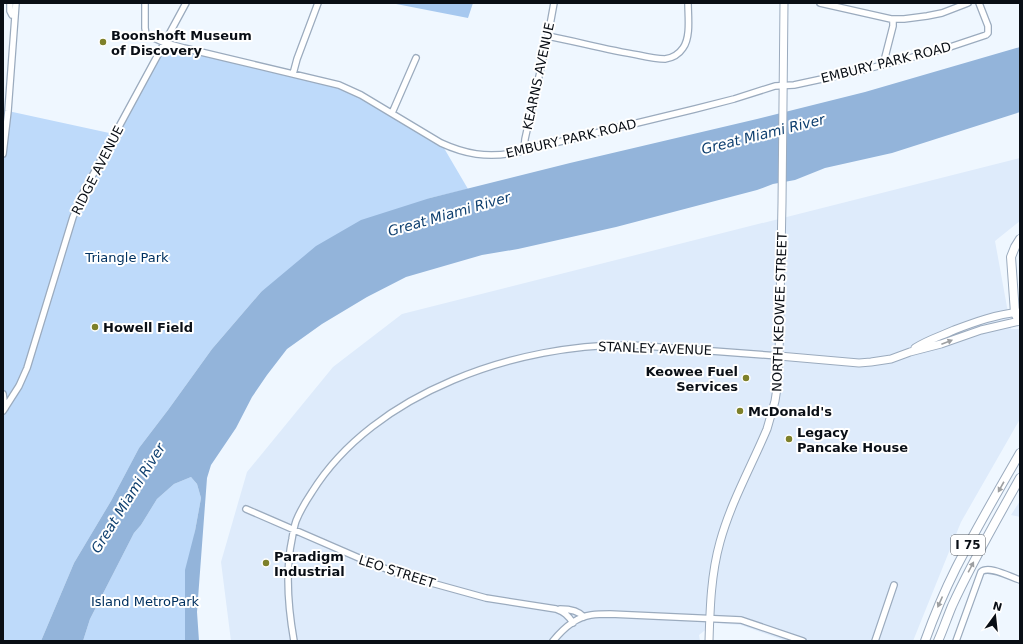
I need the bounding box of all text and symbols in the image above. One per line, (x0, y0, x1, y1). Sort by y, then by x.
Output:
street label: KEARNS AVENUE (520, 21, 557, 131)
place label: Boonshoft Museum of Discovery (111, 28, 252, 58)
marker: Boonshoft Museum of Discovery (98, 37, 108, 47)
street label: EMBURY PARK ROAD (819, 39, 953, 86)
water label: Great Miami River (700, 111, 828, 157)
street label: EMBURY PARK ROAD (504, 116, 638, 161)
street label: RIDGE AVENUE (69, 123, 126, 217)
water label: Great Miami River (386, 189, 513, 239)
street label: NORTH KEOWEE STREET (769, 232, 790, 392)
park label: Triangle Park (84, 250, 169, 265)
place label: Howell Field (103, 320, 193, 335)
marker: Howell Field (90, 322, 100, 332)
one-way arrow (942, 338, 954, 344)
street label: STANLEY AVENUE (598, 339, 712, 358)
place label: Keowee Fuel Services (645, 364, 738, 394)
marker: Keowee Fuel Services (741, 373, 751, 383)
place label: McDonald's (748, 404, 832, 419)
marker: McDonald's (735, 406, 745, 416)
place label: Legacy Pancake House (797, 425, 908, 455)
marker: Legacy Pancake House (784, 434, 794, 444)
water label: Great Miami River (88, 439, 169, 556)
one-way arrow (997, 481, 1004, 493)
road number: I 75 (951, 535, 985, 555)
place label: Paradigm Industrial (274, 549, 345, 579)
street label: LEO STREET (357, 552, 437, 591)
marker: Paradigm Industrial (261, 558, 271, 568)
one-way arrow (968, 561, 974, 573)
park label: Island MetroPark (91, 594, 200, 609)
north arrow (975, 596, 1015, 636)
one-way arrow (937, 597, 943, 609)
text: N (991, 599, 1004, 614)

